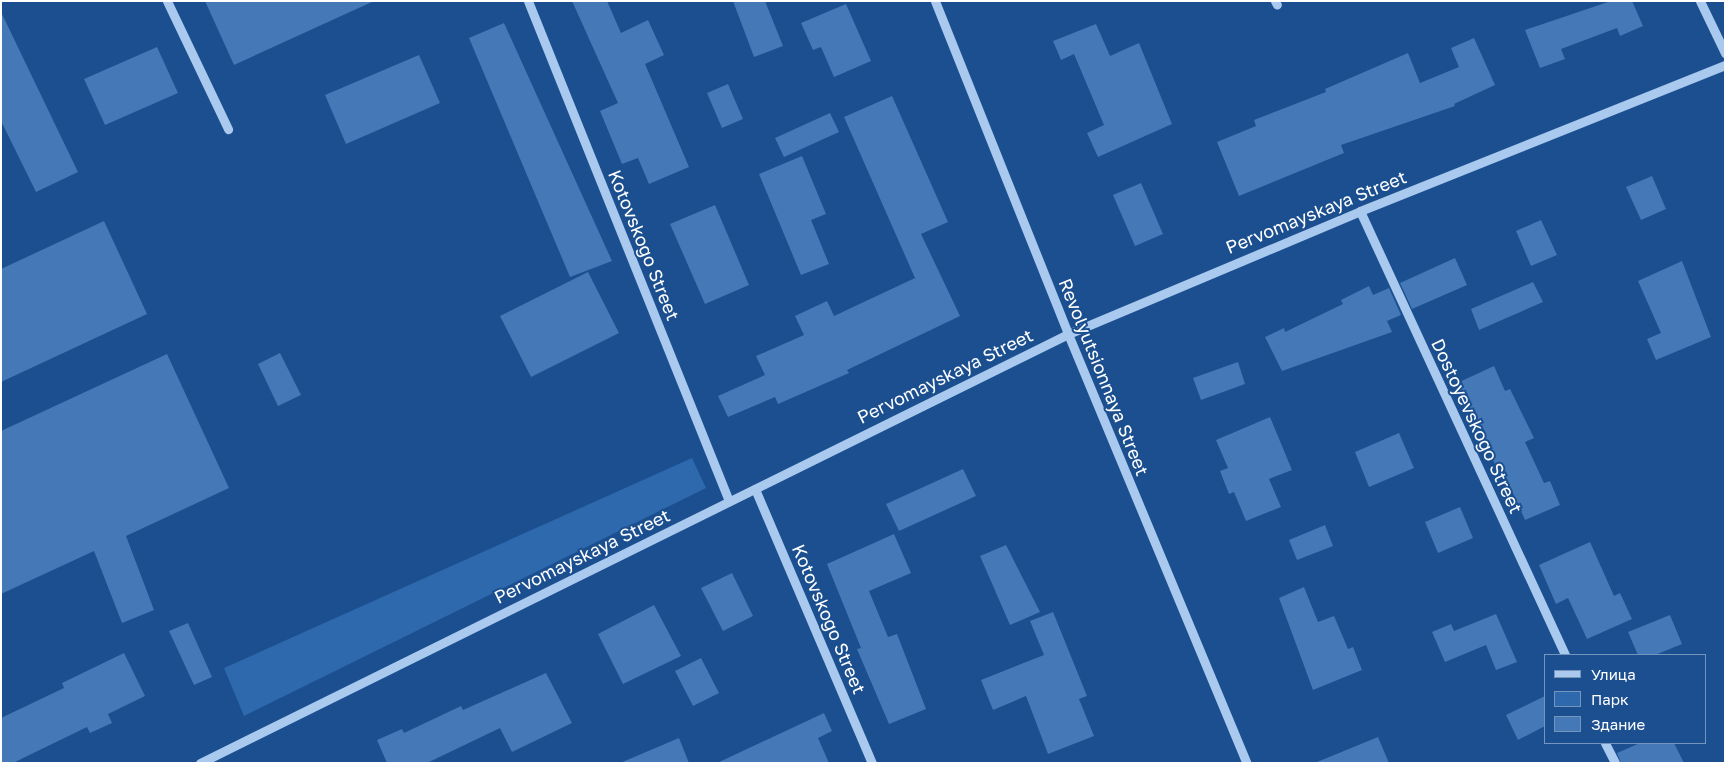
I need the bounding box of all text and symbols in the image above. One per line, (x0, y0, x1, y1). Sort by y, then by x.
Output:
street label: Pervomayskaya Street (1223, 166, 1409, 258)
street label: Kotovskogo Street (604, 167, 684, 323)
street label: Revolyutsionnaya Street (1054, 275, 1154, 479)
street label: Pervomayskaya Street (854, 324, 1036, 428)
street label: Dostoyevskogo Street (1427, 335, 1527, 517)
street label: Pervomayskaya Street (491, 504, 673, 608)
street label: Kotovskogo Street (788, 541, 870, 697)
legend (1544, 654, 1706, 744)
text: Улица (1591, 665, 1636, 683)
text: Парк (1591, 690, 1629, 708)
text: Здание (1591, 715, 1645, 733)

